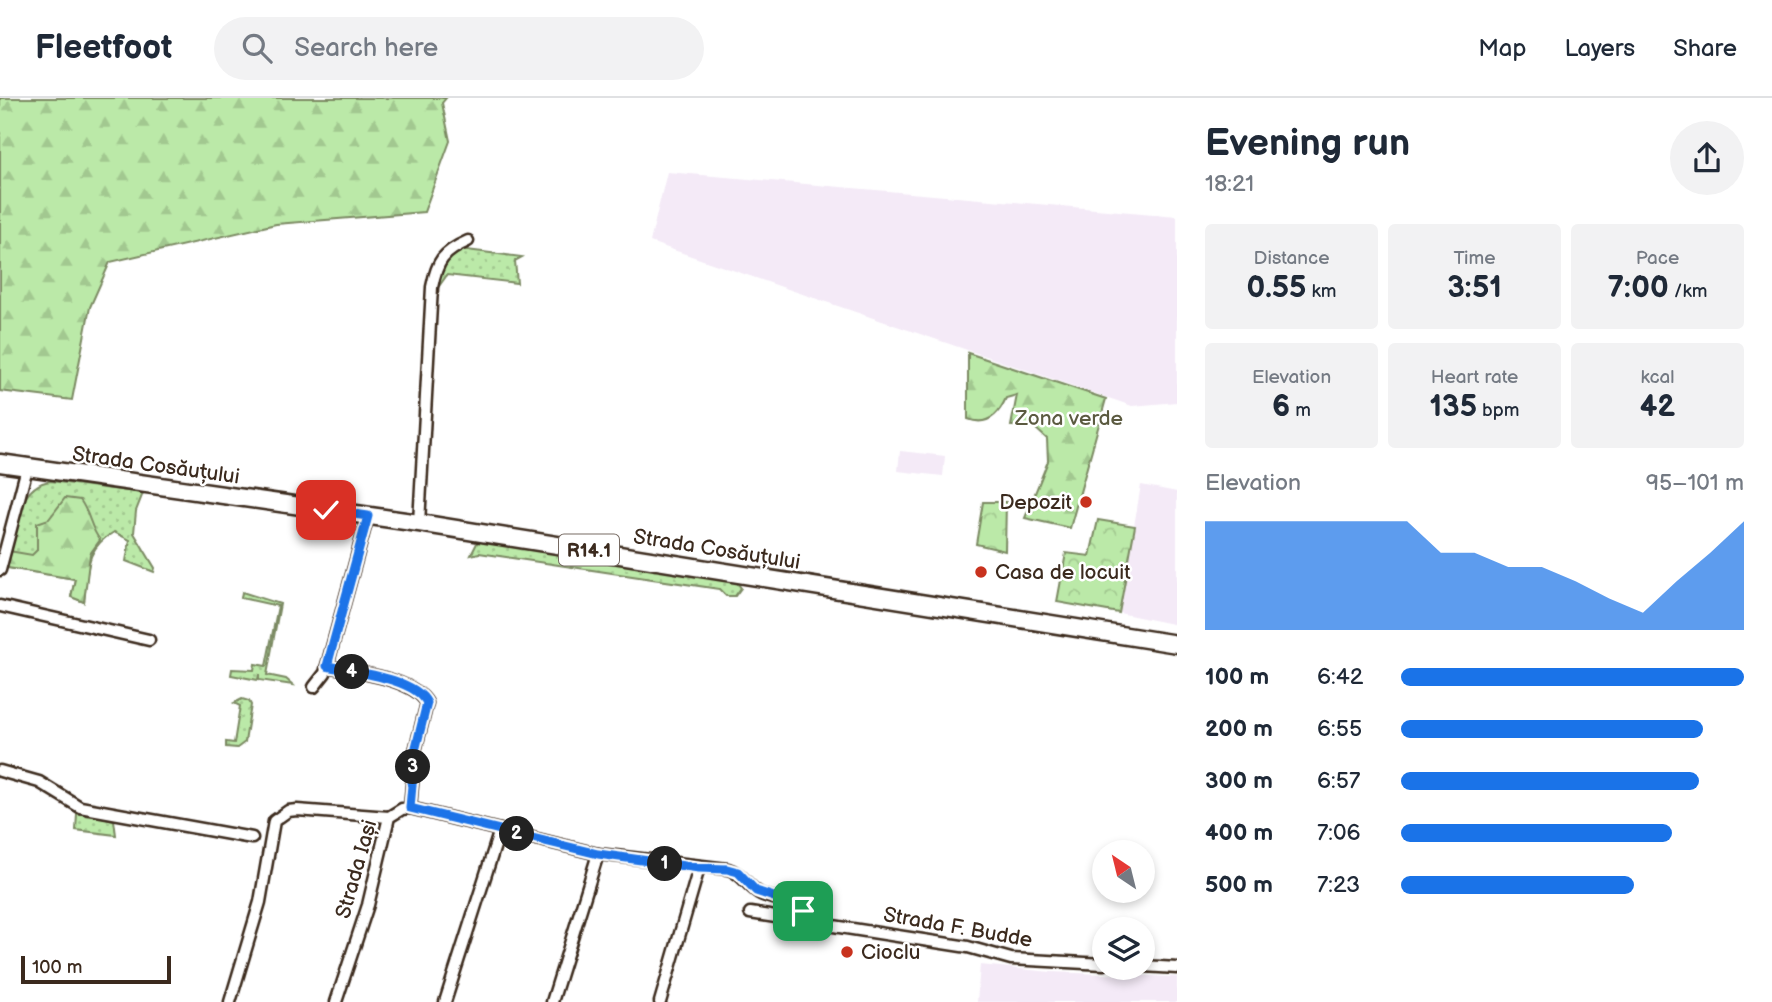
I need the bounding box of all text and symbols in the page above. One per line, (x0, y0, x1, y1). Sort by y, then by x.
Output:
search box (214, 17, 704, 80)
text: Fleetfoot (35, 28, 172, 68)
icon: search (238, 29, 276, 67)
text: Search here (294, 33, 438, 64)
text: Map (1478, 34, 1526, 63)
text: Layers (1564, 34, 1635, 63)
text: Share (1673, 34, 1737, 63)
text: Evening run (1205, 121, 1410, 166)
button: share (1670, 121, 1744, 195)
text: 18:21 (1205, 170, 1254, 198)
text: Distance (1254, 247, 1329, 270)
text: Time (1453, 247, 1496, 270)
text: Pace (1636, 247, 1679, 270)
text: 0.55 (1246, 270, 1306, 306)
text: 3:51 (1447, 270, 1502, 306)
text: 7:00 (1608, 270, 1669, 306)
text: km (1306, 280, 1337, 303)
text: /km (1669, 280, 1707, 303)
text: Elevation (1252, 366, 1331, 389)
text: Heart rate (1431, 366, 1518, 389)
text: kcal (1640, 366, 1675, 389)
text: 6 (1272, 389, 1290, 425)
text: 135 (1429, 389, 1477, 425)
text: 42 (1640, 389, 1675, 425)
text: m (1290, 399, 1311, 422)
text: bpm (1477, 399, 1520, 422)
park label: Zona verde (1014, 406, 1123, 431)
street label: Strada Cosăuțului (71, 441, 241, 490)
text: Elevation (1205, 469, 1301, 497)
text: 95–101 m (1646, 469, 1744, 497)
pin (296, 480, 356, 540)
place label: Depozit (999, 490, 1073, 515)
icon: check (307, 491, 345, 529)
marker: Depozit (1078, 494, 1094, 510)
street label: Strada Cosăuțului (632, 524, 802, 575)
road number: R14.1 (559, 534, 619, 565)
place label: Casa de locuit (995, 560, 1131, 585)
marker: Casa de locuit (973, 564, 989, 580)
pin: 4 (334, 654, 370, 690)
text: 4 (346, 660, 357, 683)
text: 100 m (1205, 663, 1269, 691)
text: 6:42 (1317, 663, 1363, 691)
text: 200 m (1205, 715, 1273, 743)
text: 6:55 (1317, 715, 1362, 743)
pin: 3 (396, 750, 430, 784)
text: 3 (407, 755, 418, 778)
text: 300 m (1205, 767, 1273, 795)
text: 6:57 (1317, 767, 1360, 795)
pin: 2 (500, 816, 534, 852)
street label: Strada Iași (330, 817, 382, 921)
text: 400 m (1205, 819, 1273, 847)
text: 7:06 (1317, 819, 1361, 847)
text: 2 (511, 822, 522, 845)
north arrow (1092, 840, 1155, 903)
map controls (1092, 840, 1155, 980)
pin: 1 (648, 846, 682, 882)
text: 1 (661, 852, 669, 875)
text: 500 m (1205, 871, 1273, 899)
text: 7:23 (1317, 871, 1360, 899)
pin (773, 881, 833, 941)
icon: arrive (784, 892, 822, 930)
street label: Strada F. Budde (881, 902, 1034, 953)
button: layers (1092, 917, 1155, 980)
place label: Cioclu (861, 940, 920, 965)
marker: Cioclu (839, 944, 855, 960)
scale bar (21, 953, 172, 985)
text: 100 m (32, 956, 83, 979)

